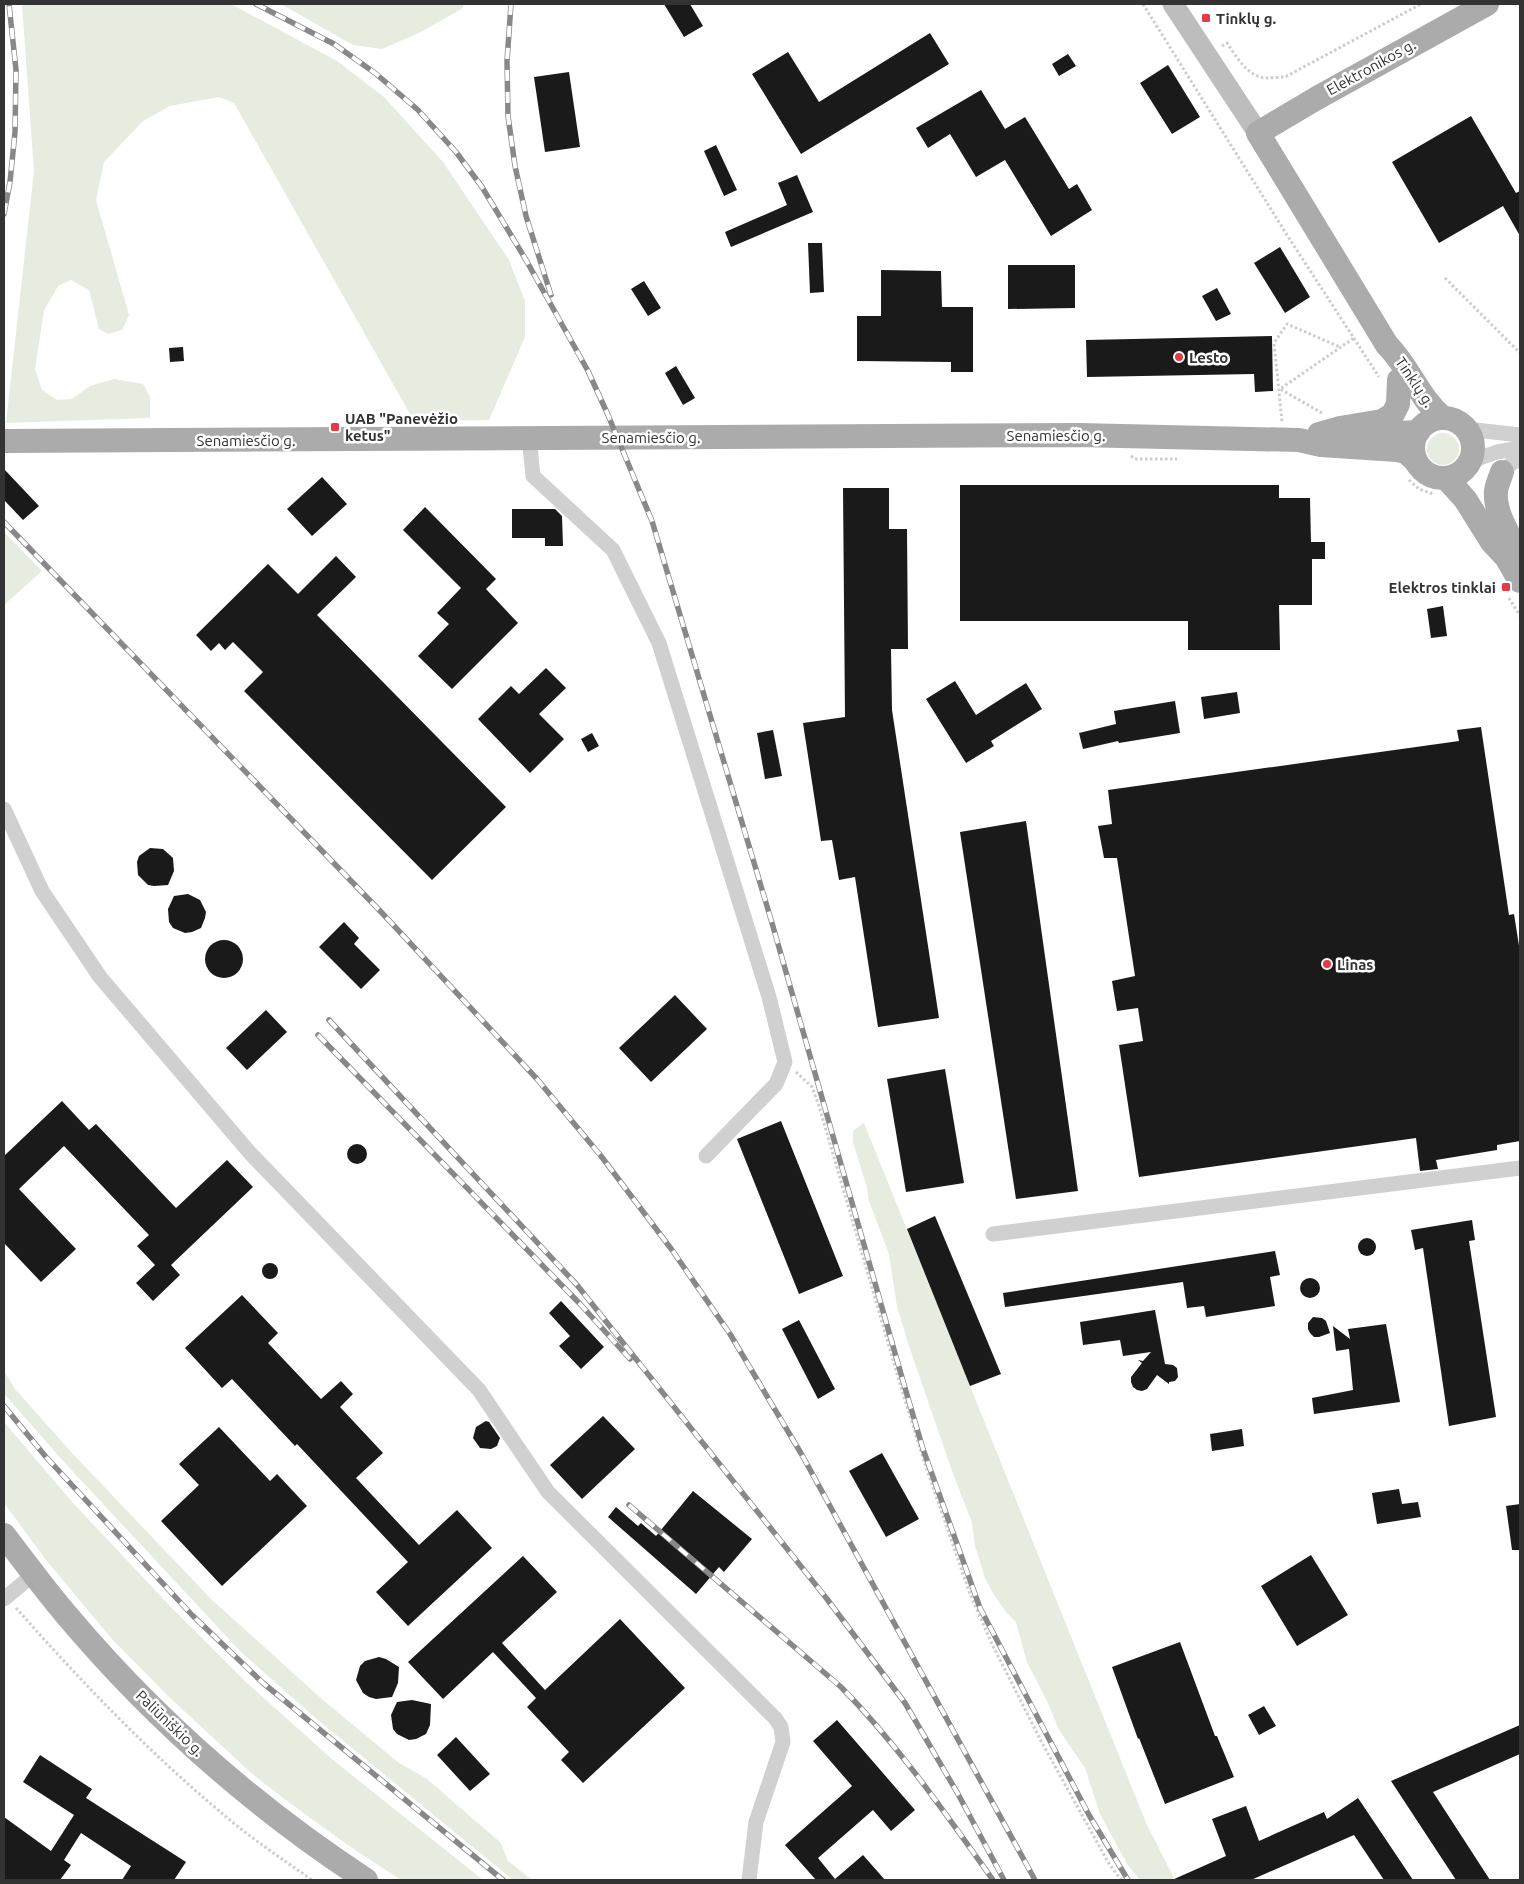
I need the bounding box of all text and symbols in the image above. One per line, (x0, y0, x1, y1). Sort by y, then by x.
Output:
place label: Tinklų g. (1216, 10, 1276, 28)
marker: Tinklų g. (1200, 12, 1212, 24)
street label: Elektronikos g. (1324, 36, 1418, 98)
place label: Lesto (1189, 349, 1228, 366)
marker: Lesto (1173, 351, 1185, 363)
street label: Tinklų g. (1392, 354, 1438, 410)
place label: UAB "Panevėžio ketus" (345, 410, 458, 444)
marker: UAB "Panevėžio ketus" (329, 421, 341, 433)
street label: Senamiesčio g. (1007, 427, 1105, 444)
street label: Senamiesčio g. (602, 429, 700, 446)
street label: Senamiesčio g. (197, 432, 295, 449)
place label: Elektros tinklai (1389, 579, 1496, 596)
marker: Elektros tinklai (1500, 581, 1512, 593)
place label: Linas (1337, 956, 1373, 973)
marker: Linas (1321, 958, 1333, 970)
street label: Paliūniškio g. (133, 1687, 207, 1759)

